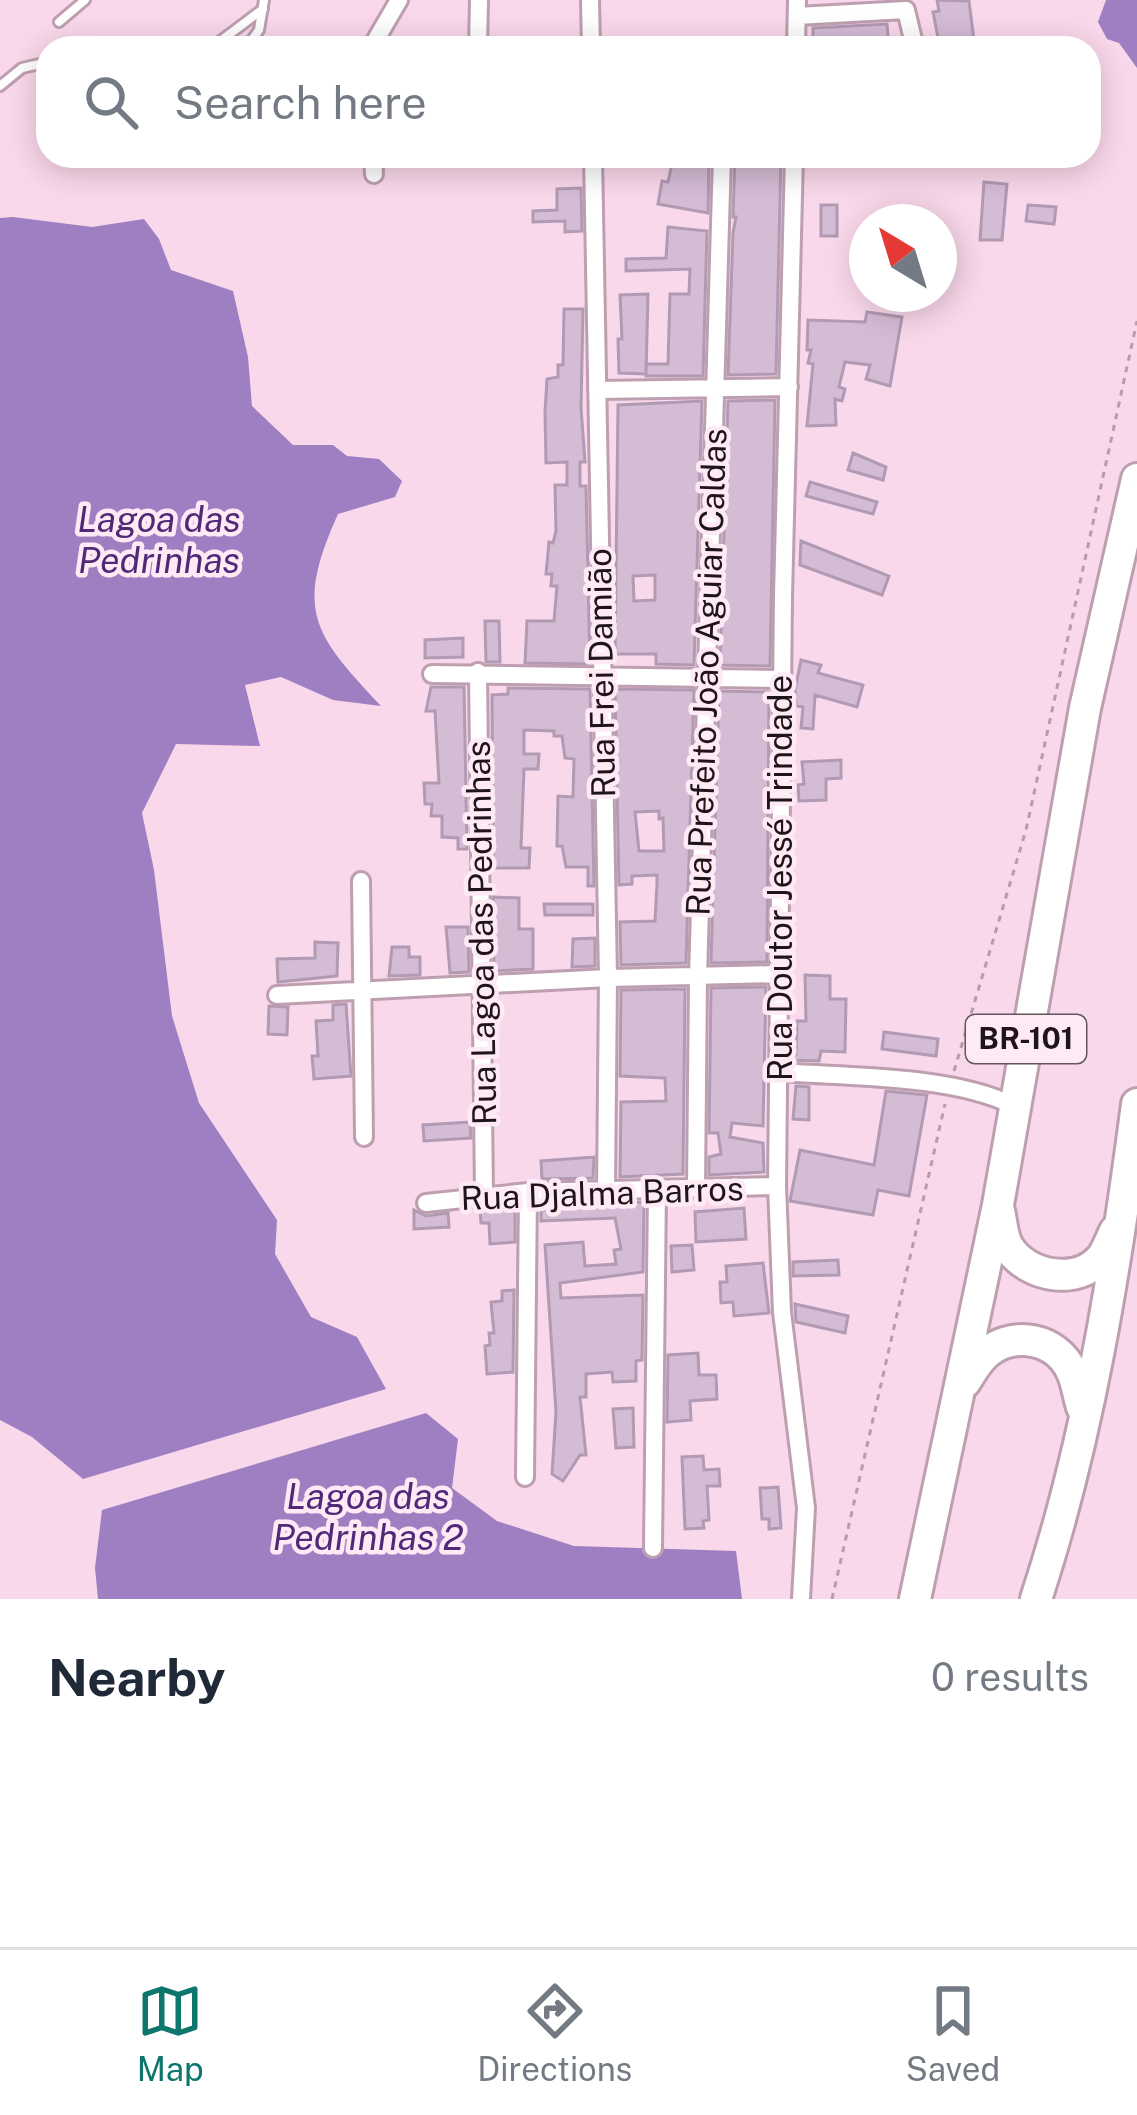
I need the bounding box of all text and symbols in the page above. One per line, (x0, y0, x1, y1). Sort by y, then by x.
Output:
search box (36, 36, 1101, 168)
icon: search (78, 69, 144, 135)
text: Search here (174, 76, 427, 129)
north arrow (849, 204, 957, 312)
street label: Rua Prefeito João Aguiar Caldas (679, 428, 733, 916)
water label: Lagoa das Pedrinhas (77, 498, 241, 581)
street label: Rua Frei Damião (580, 548, 622, 798)
street label: Rua Doutor Jessé Trindade (761, 675, 799, 1081)
street label: Rua Lagoa das Pedrinhas (459, 741, 503, 1125)
road number: BR-101 (966, 1015, 1086, 1063)
street label: Rua Djalma Barros (460, 1169, 744, 1217)
water label: Lagoa das Pedrinhas 2 (272, 1475, 464, 1558)
text: Nearby (48, 1648, 225, 1707)
text: 0 results (931, 1654, 1089, 1700)
tab: Map (137, 1978, 204, 2088)
tab: Directions (477, 1978, 632, 2088)
tab: Saved (906, 1978, 1000, 2088)

